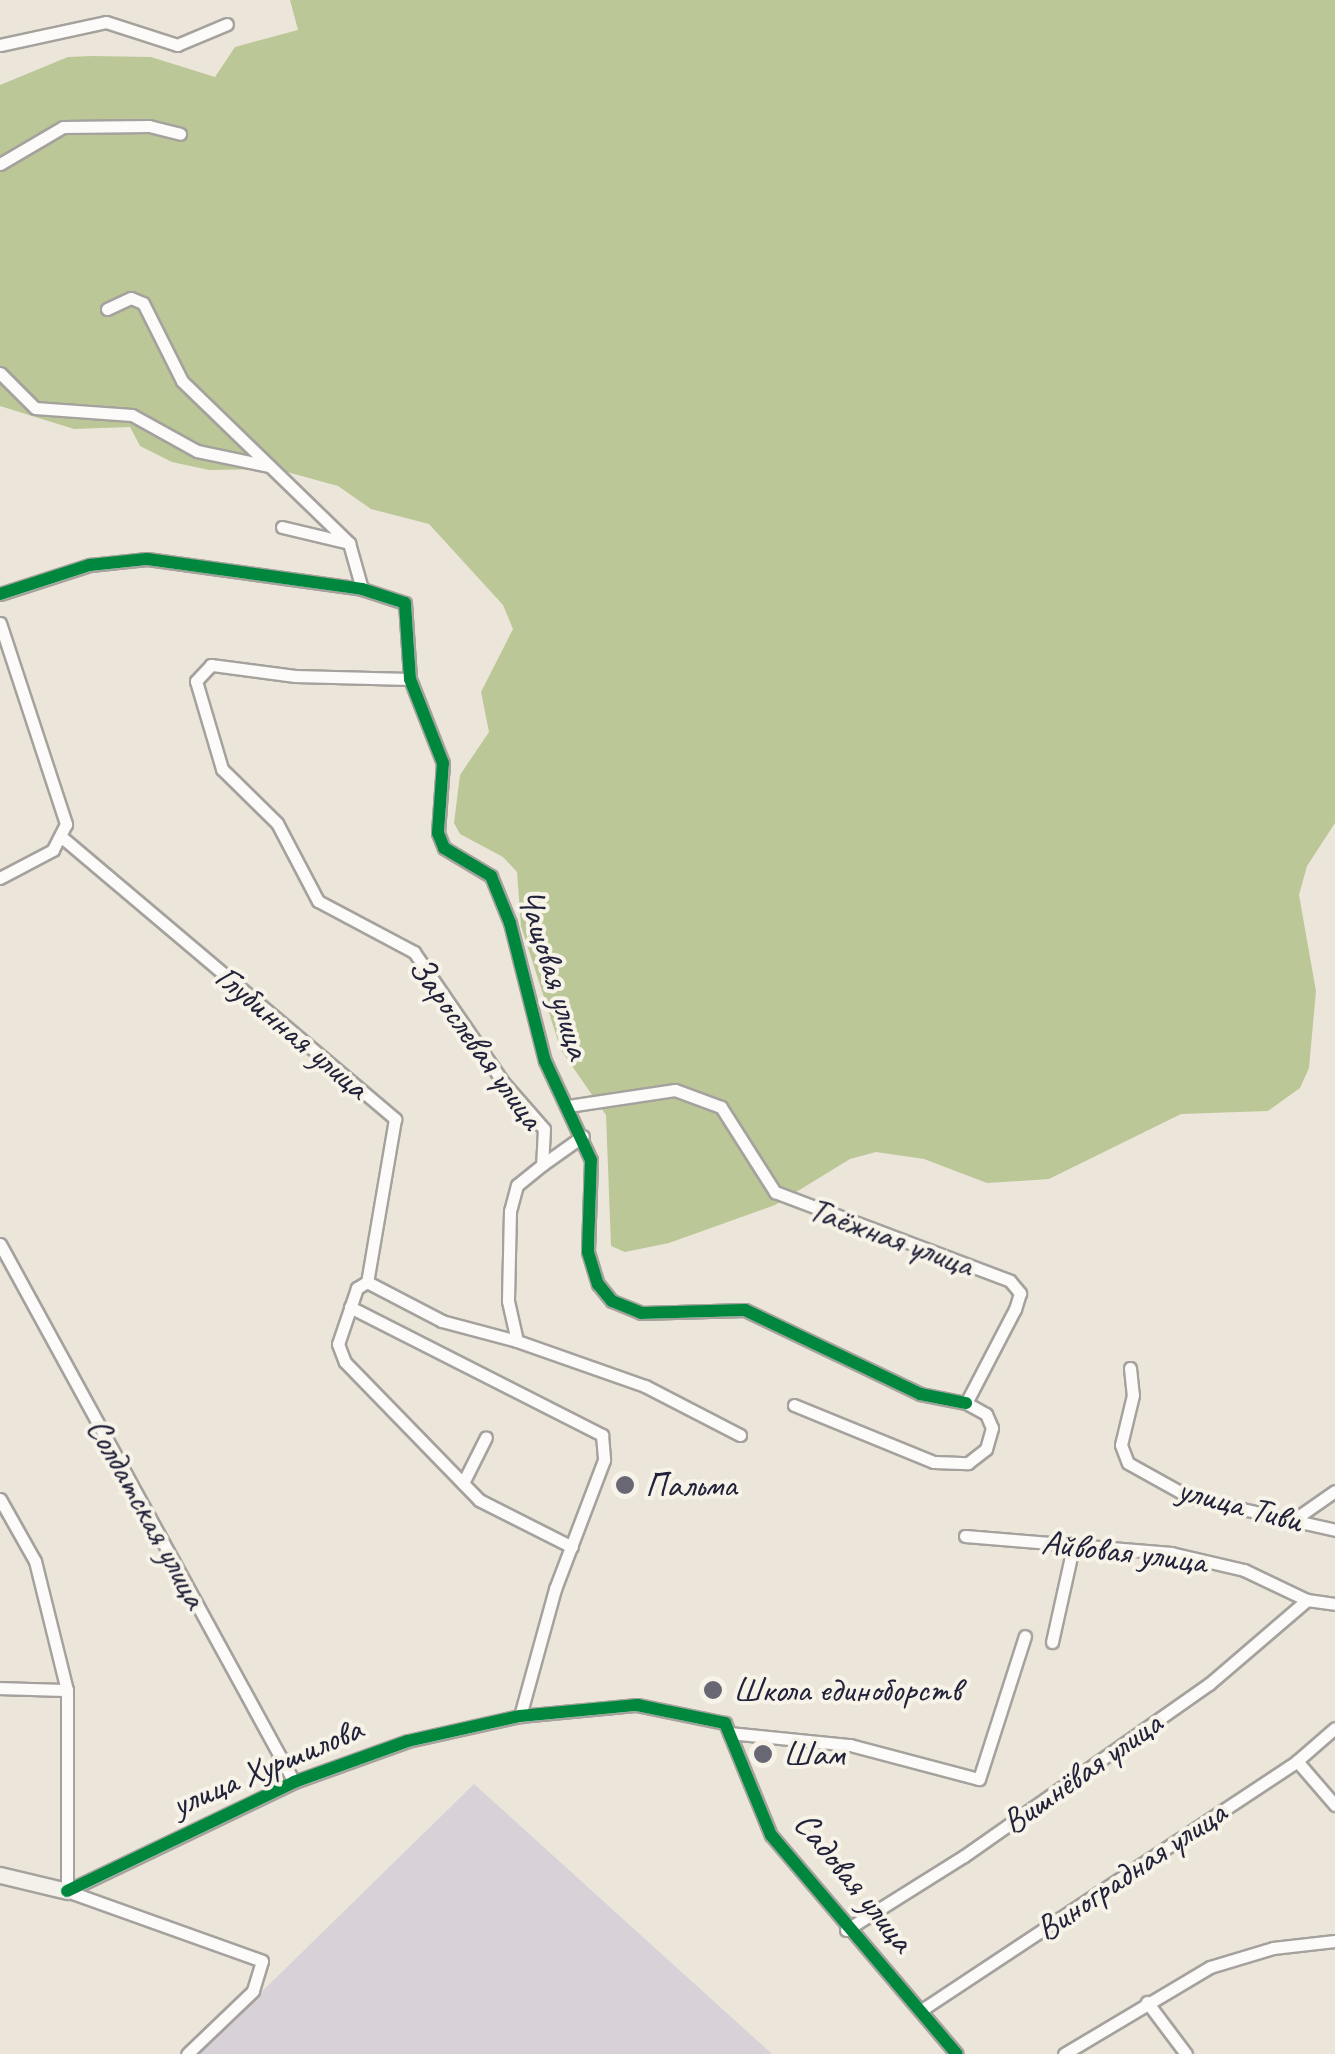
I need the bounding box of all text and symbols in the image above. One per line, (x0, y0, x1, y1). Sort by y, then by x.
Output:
street label: Чащовая улица (508, 883, 600, 1065)
street label: Зарослевая улица (398, 947, 554, 1139)
street label: Глубинная улица (206, 955, 378, 1109)
street label: Таёжная улица (802, 1187, 980, 1287)
street label: Солдатская улица (77, 1410, 217, 1616)
place label: Пальма (645, 1464, 737, 1506)
street label: улица Тиви (1173, 1468, 1307, 1542)
marker: Пальма (614, 1474, 636, 1496)
street label: Айвовая улица (1039, 1521, 1209, 1583)
place label: Школа единоборств (733, 1669, 962, 1711)
marker: Школа единоборств (702, 1679, 724, 1701)
street label: Вишнёвая улица (992, 1701, 1172, 1845)
street label: улица Хуршилова (166, 1708, 368, 1826)
place label: Шам (783, 1733, 845, 1775)
marker: Шам (752, 1743, 774, 1765)
street label: Виноградная улица (1027, 1791, 1235, 1951)
street label: Садовая улица (784, 1803, 924, 1961)

